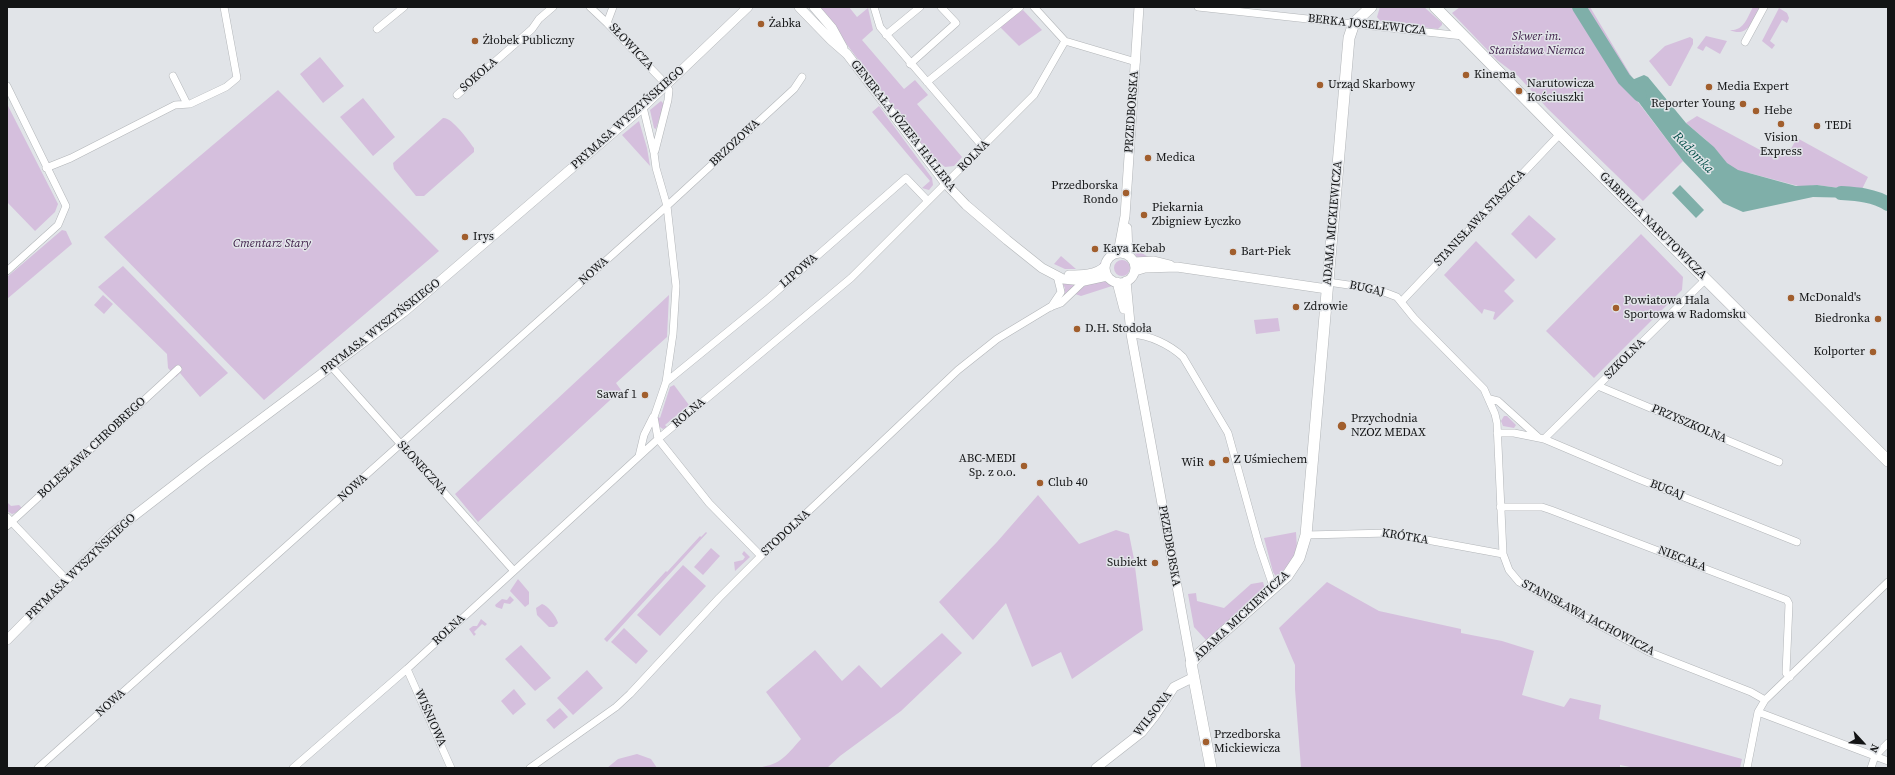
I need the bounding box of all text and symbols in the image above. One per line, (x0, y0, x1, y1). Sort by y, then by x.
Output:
street label: BERKA JOSELEWICZA (1307, 12, 1427, 38)
place label: Żabka (769, 17, 801, 31)
marker: Żabka (756, 19, 766, 29)
street label: SŁOWICZA (606, 21, 656, 73)
park label: Skwer im. Stanisława Niemca (1489, 30, 1585, 58)
place label: Żłobek Publiczny (483, 34, 574, 48)
marker: Żłobek Publiczny (470, 36, 480, 46)
street label: SOKOLA (457, 55, 501, 95)
street label: GENERAŁA JÓZEFA HALLERA (847, 57, 959, 195)
street label: PRYMASA WYSZYŃSKIEGO (568, 63, 688, 173)
place label: Kinema (1474, 68, 1516, 82)
street label: PRZEDBORSKA (1122, 70, 1142, 154)
marker: Kinema (1461, 70, 1471, 80)
place label: Narutowicza Kościuszki (1527, 77, 1594, 105)
place label: Urząd Skarbowy (1328, 78, 1415, 92)
marker: Urząd Skarbowy (1315, 80, 1325, 90)
place label: Media Expert (1717, 80, 1789, 94)
marker: Media Expert (1704, 82, 1714, 92)
marker: Narutowicza Kościuszki (1514, 86, 1524, 96)
place label: Reporter Young (1651, 97, 1735, 111)
marker: Reporter Young (1738, 99, 1748, 109)
place label: Hebe (1764, 104, 1792, 118)
marker: Hebe (1751, 106, 1761, 116)
street label: BRZOZOWA (707, 116, 763, 170)
marker: Vision Express (1776, 119, 1786, 129)
place label: TEDi (1825, 119, 1852, 133)
marker: TEDi (1812, 121, 1822, 131)
water label: Radomka (1669, 129, 1717, 177)
place label: Vision Express (1760, 131, 1802, 159)
street label: ROLNA (955, 137, 993, 175)
place label: Medica (1156, 151, 1195, 165)
marker: Medica (1143, 153, 1153, 163)
street label: ADAMA MICKIEWICZA (1320, 160, 1346, 286)
street label: STANISŁAWA STASZICA (1431, 167, 1529, 269)
street label: GABRIELA NARUTOWICZA (1596, 169, 1710, 283)
place label: Przedborska Rondo (1051, 179, 1118, 207)
marker: Przedborska Rondo (1121, 188, 1131, 198)
place label: Piekarnia Zbigniew Łyczko (1152, 201, 1241, 229)
marker: Piekarnia Zbigniew Łyczko (1139, 210, 1149, 220)
place label: Irys (473, 230, 494, 244)
marker: Irys (460, 232, 470, 242)
park label: Cmentarz Stary (233, 237, 311, 251)
place label: Kaya Kebab (1103, 242, 1165, 256)
marker: Kaya Kebab (1090, 244, 1100, 254)
place label: Bart-Piek (1241, 245, 1291, 259)
marker: Bart-Piek (1228, 247, 1238, 257)
street label: LIPOWA (777, 251, 821, 291)
street label: NOWA (576, 254, 612, 288)
street label: PRYMASA WYSZYŃSKIEGO (319, 276, 443, 378)
street label: BUGAJ (1348, 278, 1386, 300)
place label: McDonald's (1799, 291, 1861, 305)
marker: McDonald's (1786, 293, 1796, 303)
place label: Powiatowa Hala Sportowa w Radomsku (1624, 294, 1746, 322)
place label: Zdrowie (1304, 300, 1348, 314)
marker: Zdrowie (1291, 302, 1301, 312)
marker: Powiatowa Hala Sportowa w Radomsku (1611, 303, 1621, 313)
place label: Biedronka (1814, 312, 1870, 326)
marker: Biedronka (1873, 314, 1883, 324)
place label: D.H. Stodoła (1085, 322, 1152, 336)
marker: D.H. Stodoła (1072, 324, 1082, 334)
street label: SZKOLNA (1602, 336, 1648, 382)
place label: Kolporter (1813, 345, 1865, 359)
marker: Kolporter (1868, 347, 1878, 357)
place label: Sawaf 1 (597, 388, 637, 402)
marker: Sawaf 1 (640, 390, 650, 400)
street label: BOLESŁAWA CHROBREGO (35, 394, 149, 502)
street label: ROLNA (669, 395, 709, 431)
street label: PRZYSZKOLNA (1649, 402, 1729, 446)
place label: Przychodnia NZOZ MEDAX (1351, 412, 1426, 440)
marker: Przychodnia NZOZ MEDAX (1336, 420, 1348, 432)
street label: SŁONECZNA (394, 438, 450, 498)
place label: ABC-MEDI Sp. z o.o. (959, 452, 1016, 480)
place label: Z Uśmiechem (1234, 453, 1307, 467)
marker: Z Uśmiechem (1221, 455, 1231, 465)
place label: WiR (1181, 456, 1204, 470)
marker: WiR (1207, 458, 1217, 468)
marker: ABC-MEDI Sp. z o.o. (1019, 461, 1029, 471)
street label: NOWA (335, 471, 371, 505)
place label: Club 40 (1048, 476, 1088, 490)
street label: BUGAJ (1648, 477, 1686, 503)
marker: Club 40 (1035, 478, 1045, 488)
street label: PRZEDBORSKA (1155, 504, 1183, 588)
street label: STODOLNA (759, 507, 813, 559)
street label: PRYMASA WYSZYŃSKIEGO (23, 511, 139, 623)
street label: KRÓTKA (1381, 526, 1429, 548)
street label: NIECAŁA (1656, 543, 1708, 575)
place label: Subiekt (1107, 556, 1147, 570)
marker: Subiekt (1150, 558, 1160, 568)
street label: ADAMA MICKIEWICZA (1191, 568, 1293, 664)
street label: STANISŁAWA JACHOWICZA (1519, 577, 1657, 659)
street label: ROLNA (430, 611, 468, 649)
street label: NOWA (93, 686, 129, 720)
street label: WIŚNIOWA (411, 687, 449, 749)
street label: WILSONA (1131, 688, 1175, 740)
north arrow (1843, 723, 1883, 763)
place label: Przedborska Mickiewicza (1214, 728, 1281, 756)
marker: Przedborska Mickiewicza (1201, 737, 1211, 747)
text: N (1866, 742, 1883, 755)

